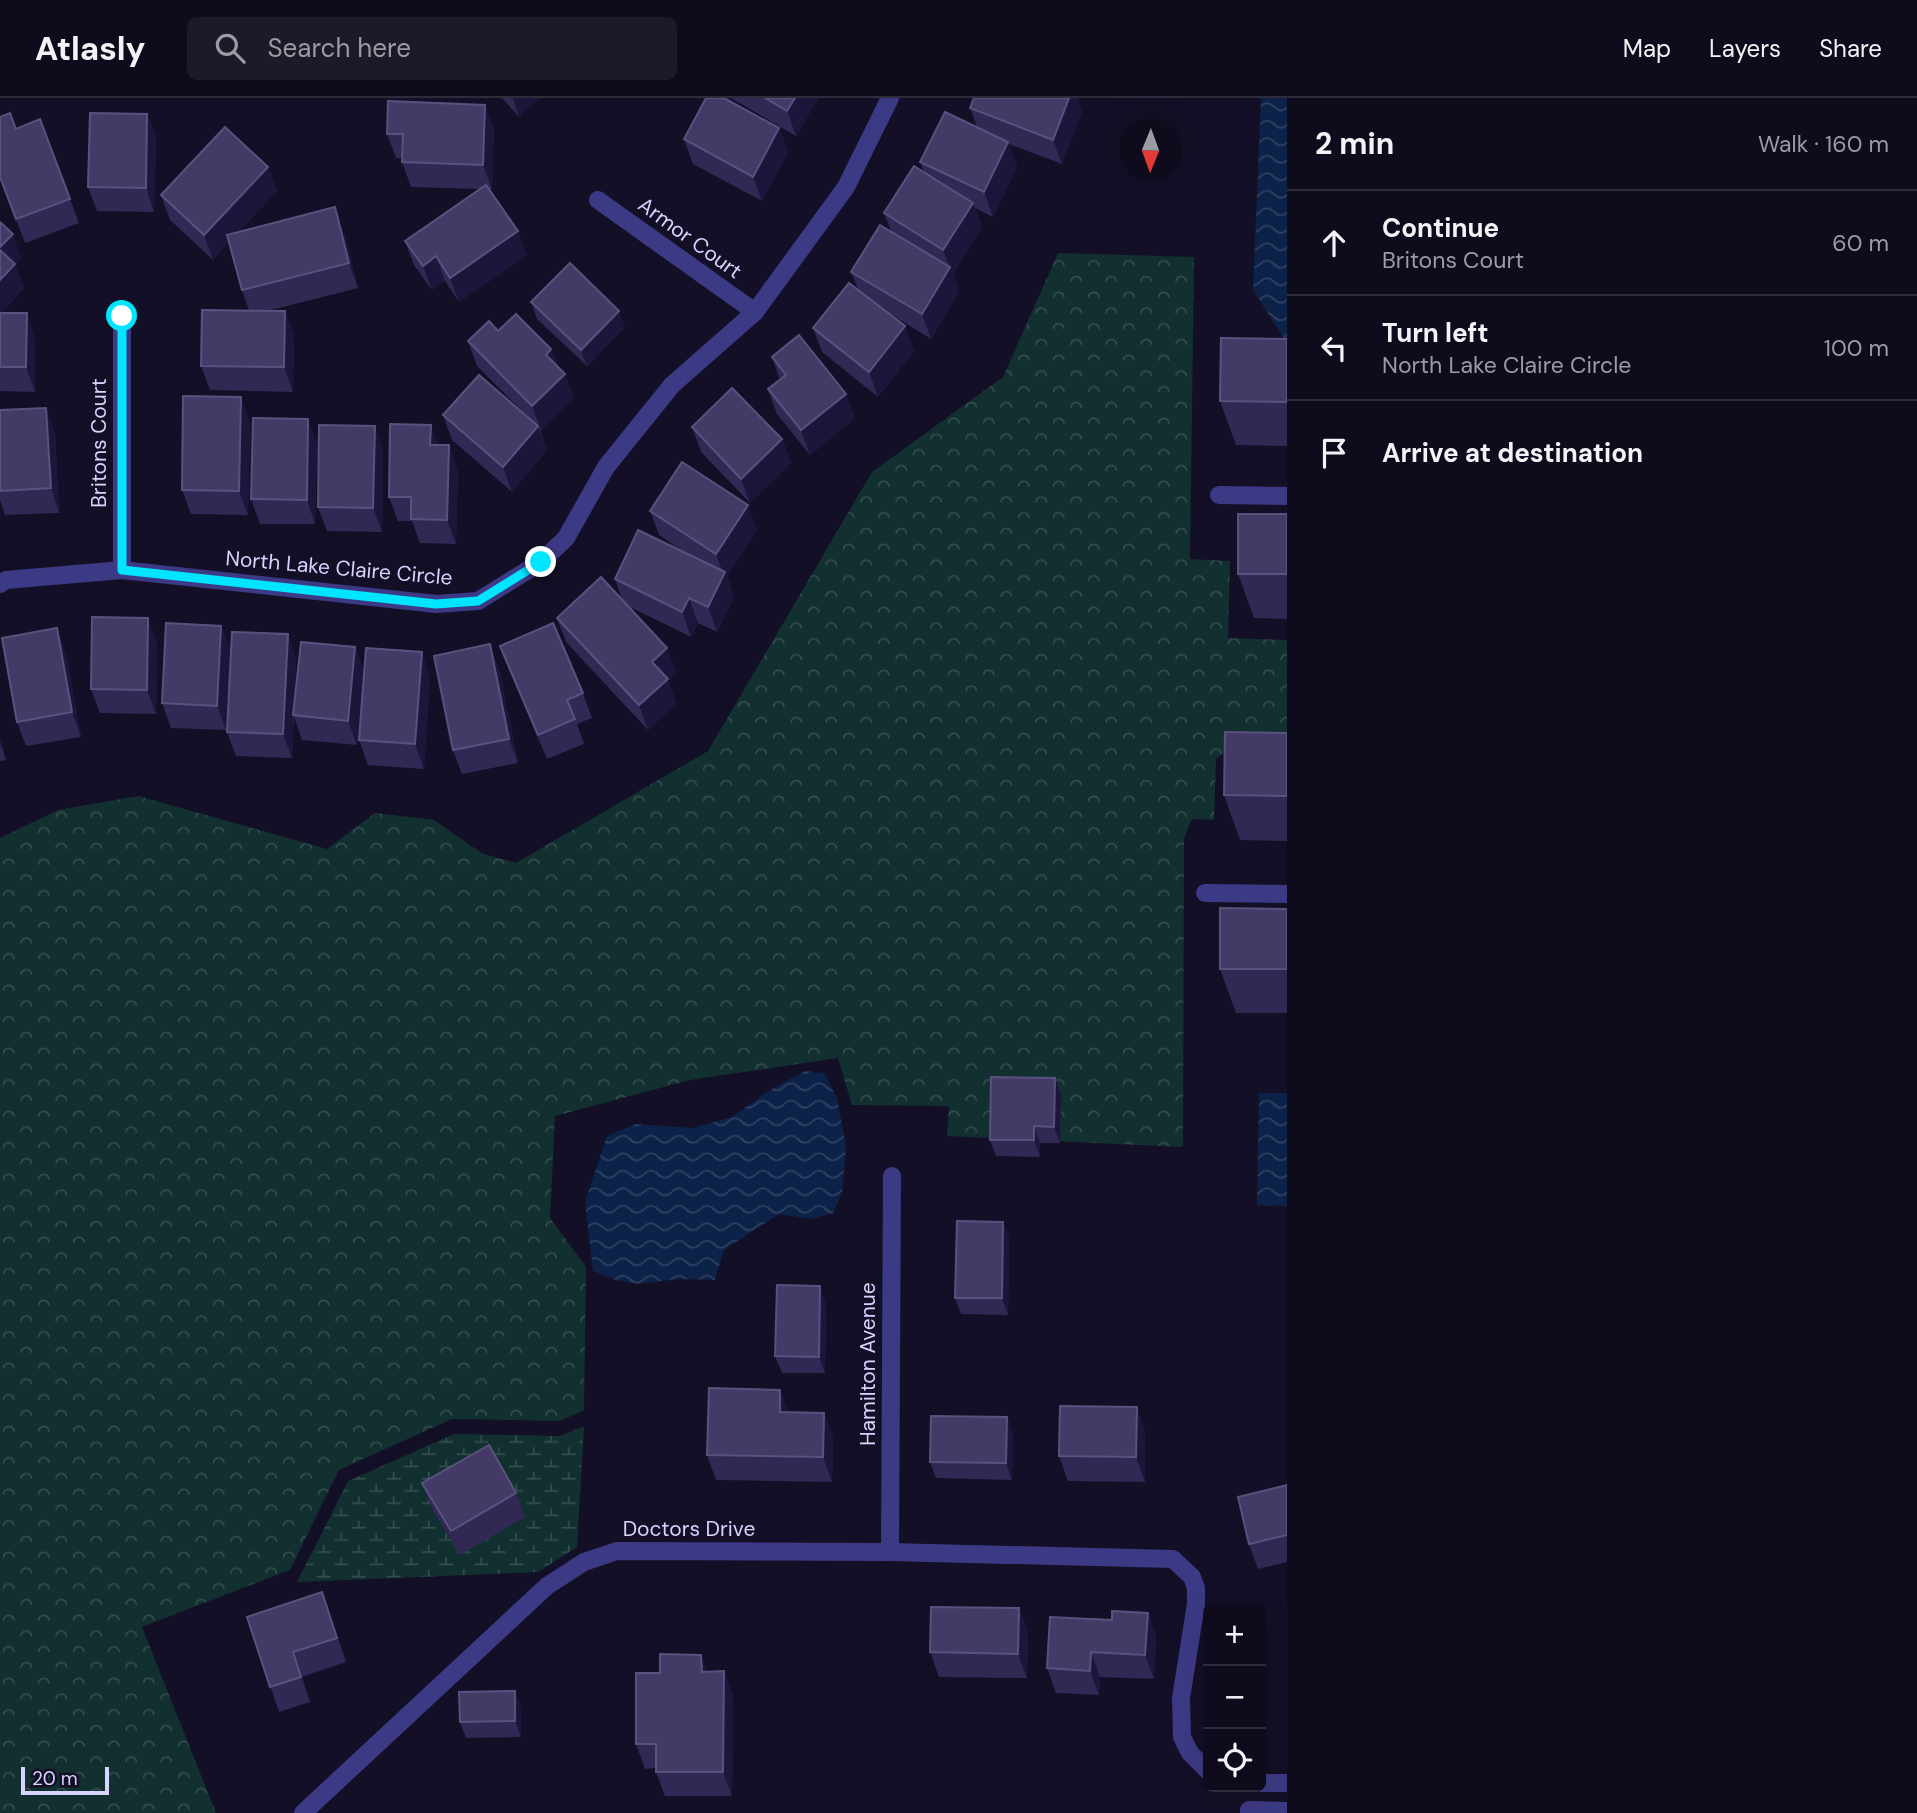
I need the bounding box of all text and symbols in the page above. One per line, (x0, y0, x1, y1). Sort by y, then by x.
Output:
search box (187, 17, 677, 80)
text: Atlasly (35, 27, 145, 70)
icon: search (211, 29, 249, 67)
text: Search here (267, 31, 411, 65)
text: Map (1623, 33, 1671, 64)
text: Layers (1709, 33, 1781, 64)
text: Share (1819, 33, 1882, 64)
north arrow (1119, 119, 1182, 182)
text: 2 min (1315, 124, 1394, 163)
text: Walk · 160 m (1758, 129, 1889, 159)
street label: Armor Court (633, 191, 747, 285)
text: Continue (1382, 211, 1499, 245)
icon: ahead (1315, 224, 1353, 262)
text: 60 m (1832, 228, 1889, 258)
text: Britons Court (1382, 245, 1524, 275)
route start (106, 300, 137, 331)
text: Turn left (1382, 316, 1489, 350)
icon: left (1315, 329, 1353, 367)
text: 100 m (1824, 333, 1889, 363)
text: North Lake Claire Circle (1382, 350, 1631, 380)
street label: Britons Court (85, 378, 113, 508)
icon: arrive (1315, 434, 1353, 472)
text: Arrive at destination (1382, 436, 1643, 470)
street label: North Lake Claire Circle (224, 544, 454, 592)
route end (525, 546, 556, 577)
street label: Hamilton Avenue (854, 1282, 882, 1446)
street label: Doctors Drive (623, 1515, 755, 1543)
map controls (1203, 1603, 1266, 1792)
button: + (1203, 1603, 1266, 1666)
button: − (1203, 1666, 1266, 1729)
button: locate (1203, 1729, 1266, 1792)
scale bar (21, 1764, 108, 1796)
text: 20 m (32, 1766, 78, 1791)

